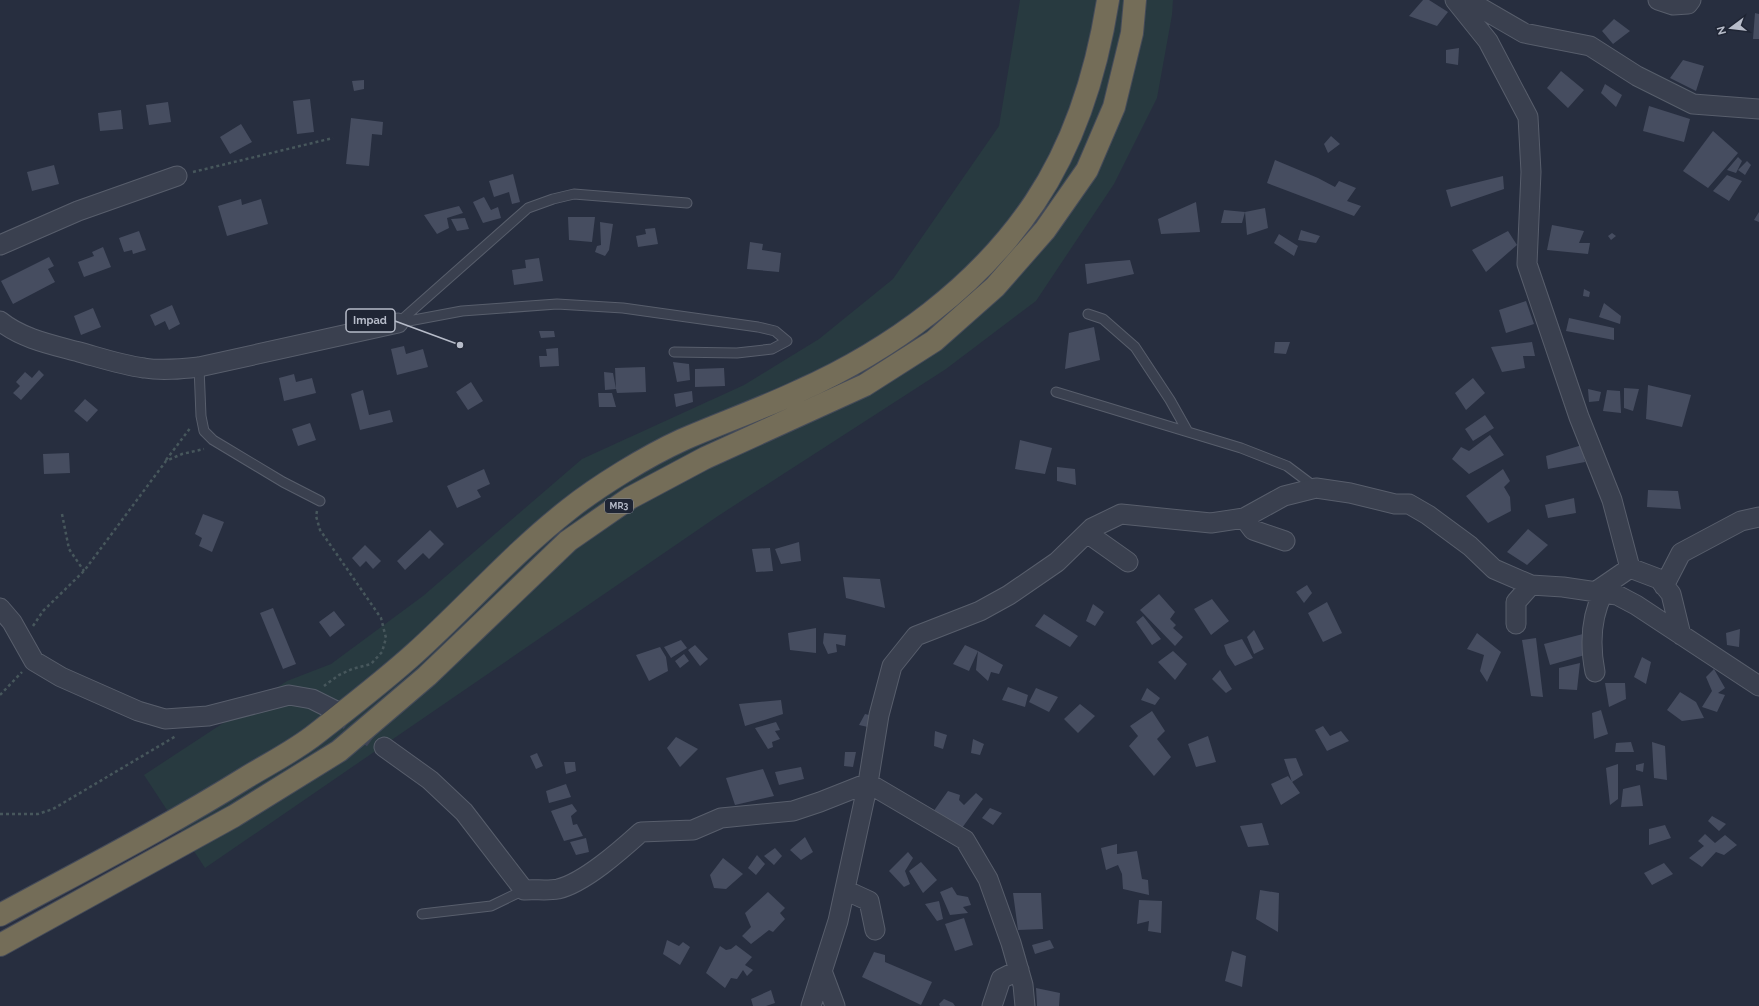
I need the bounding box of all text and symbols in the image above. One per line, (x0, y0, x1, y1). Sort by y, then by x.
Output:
north arrow (1711, 8, 1751, 48)
text: N (1714, 25, 1729, 36)
callout: Impad (346, 309, 395, 332)
text: Impad (353, 314, 387, 327)
road number: MR3 (605, 499, 633, 513)

